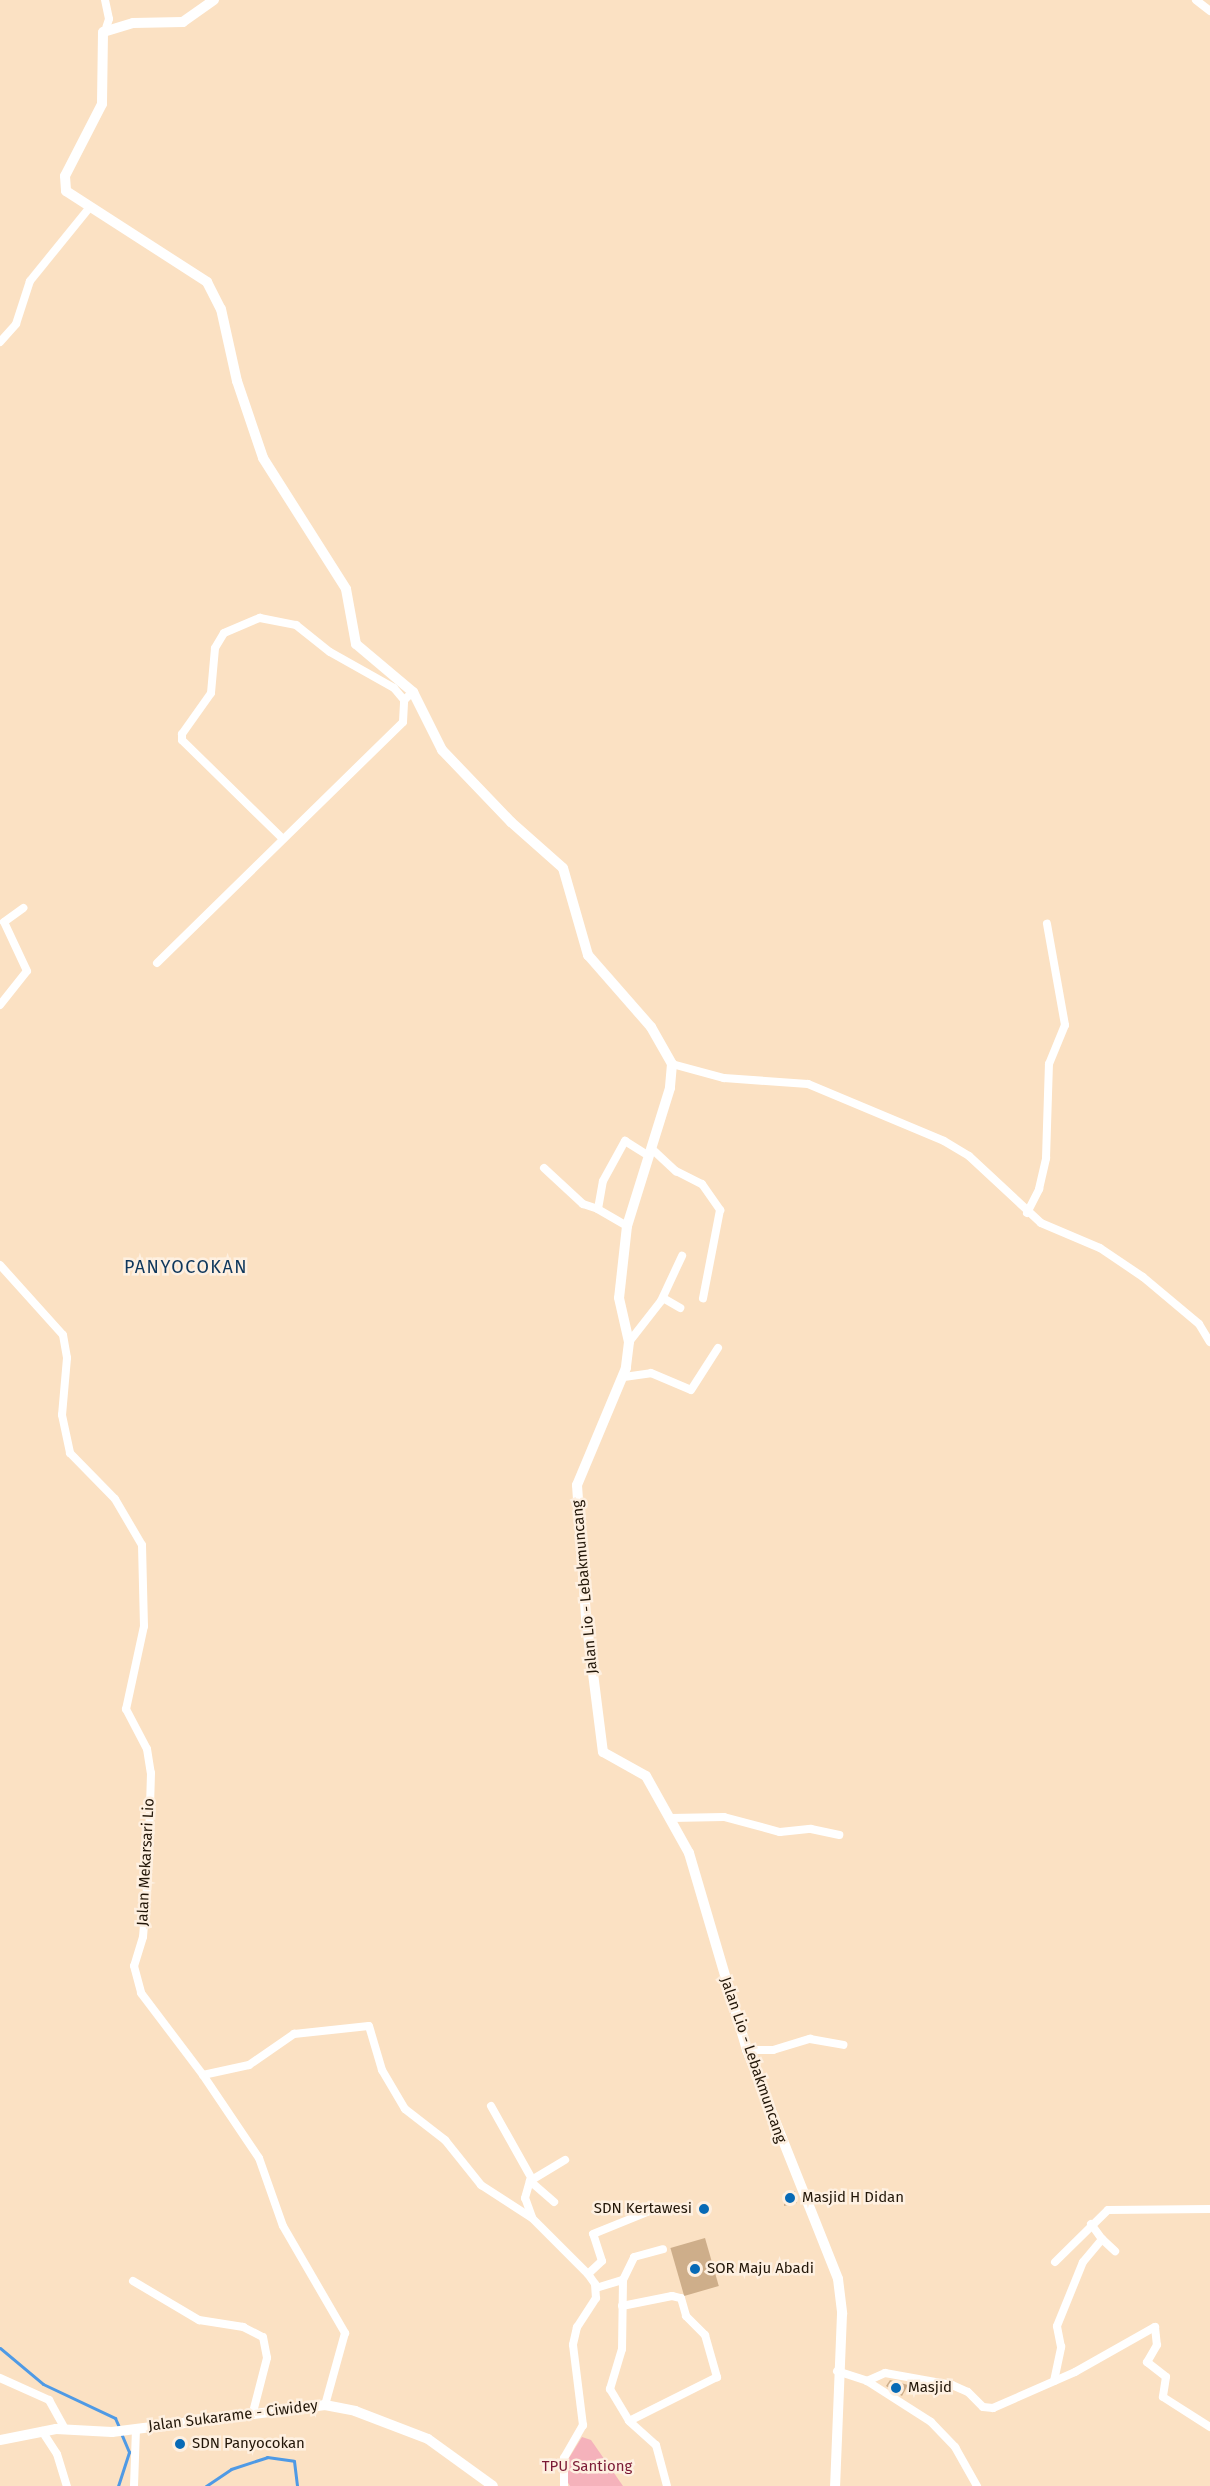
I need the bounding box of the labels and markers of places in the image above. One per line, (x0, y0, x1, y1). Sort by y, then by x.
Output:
place label: Masjid H Didan (802, 2189, 904, 2207)
marker: Masjid H Didan (783, 2191, 797, 2205)
place label: SDN Kertawesi (594, 2200, 692, 2218)
marker: SDN Kertawesi (697, 2202, 711, 2216)
place label: SOR Maju Abadi (707, 2260, 814, 2278)
marker: SOR Maju Abadi (688, 2262, 702, 2276)
place label: Masjid (908, 2379, 952, 2397)
marker: Masjid (889, 2381, 903, 2395)
place label: SDN Panyocokan (192, 2435, 305, 2453)
marker: SDN Panyocokan (173, 2437, 187, 2451)

